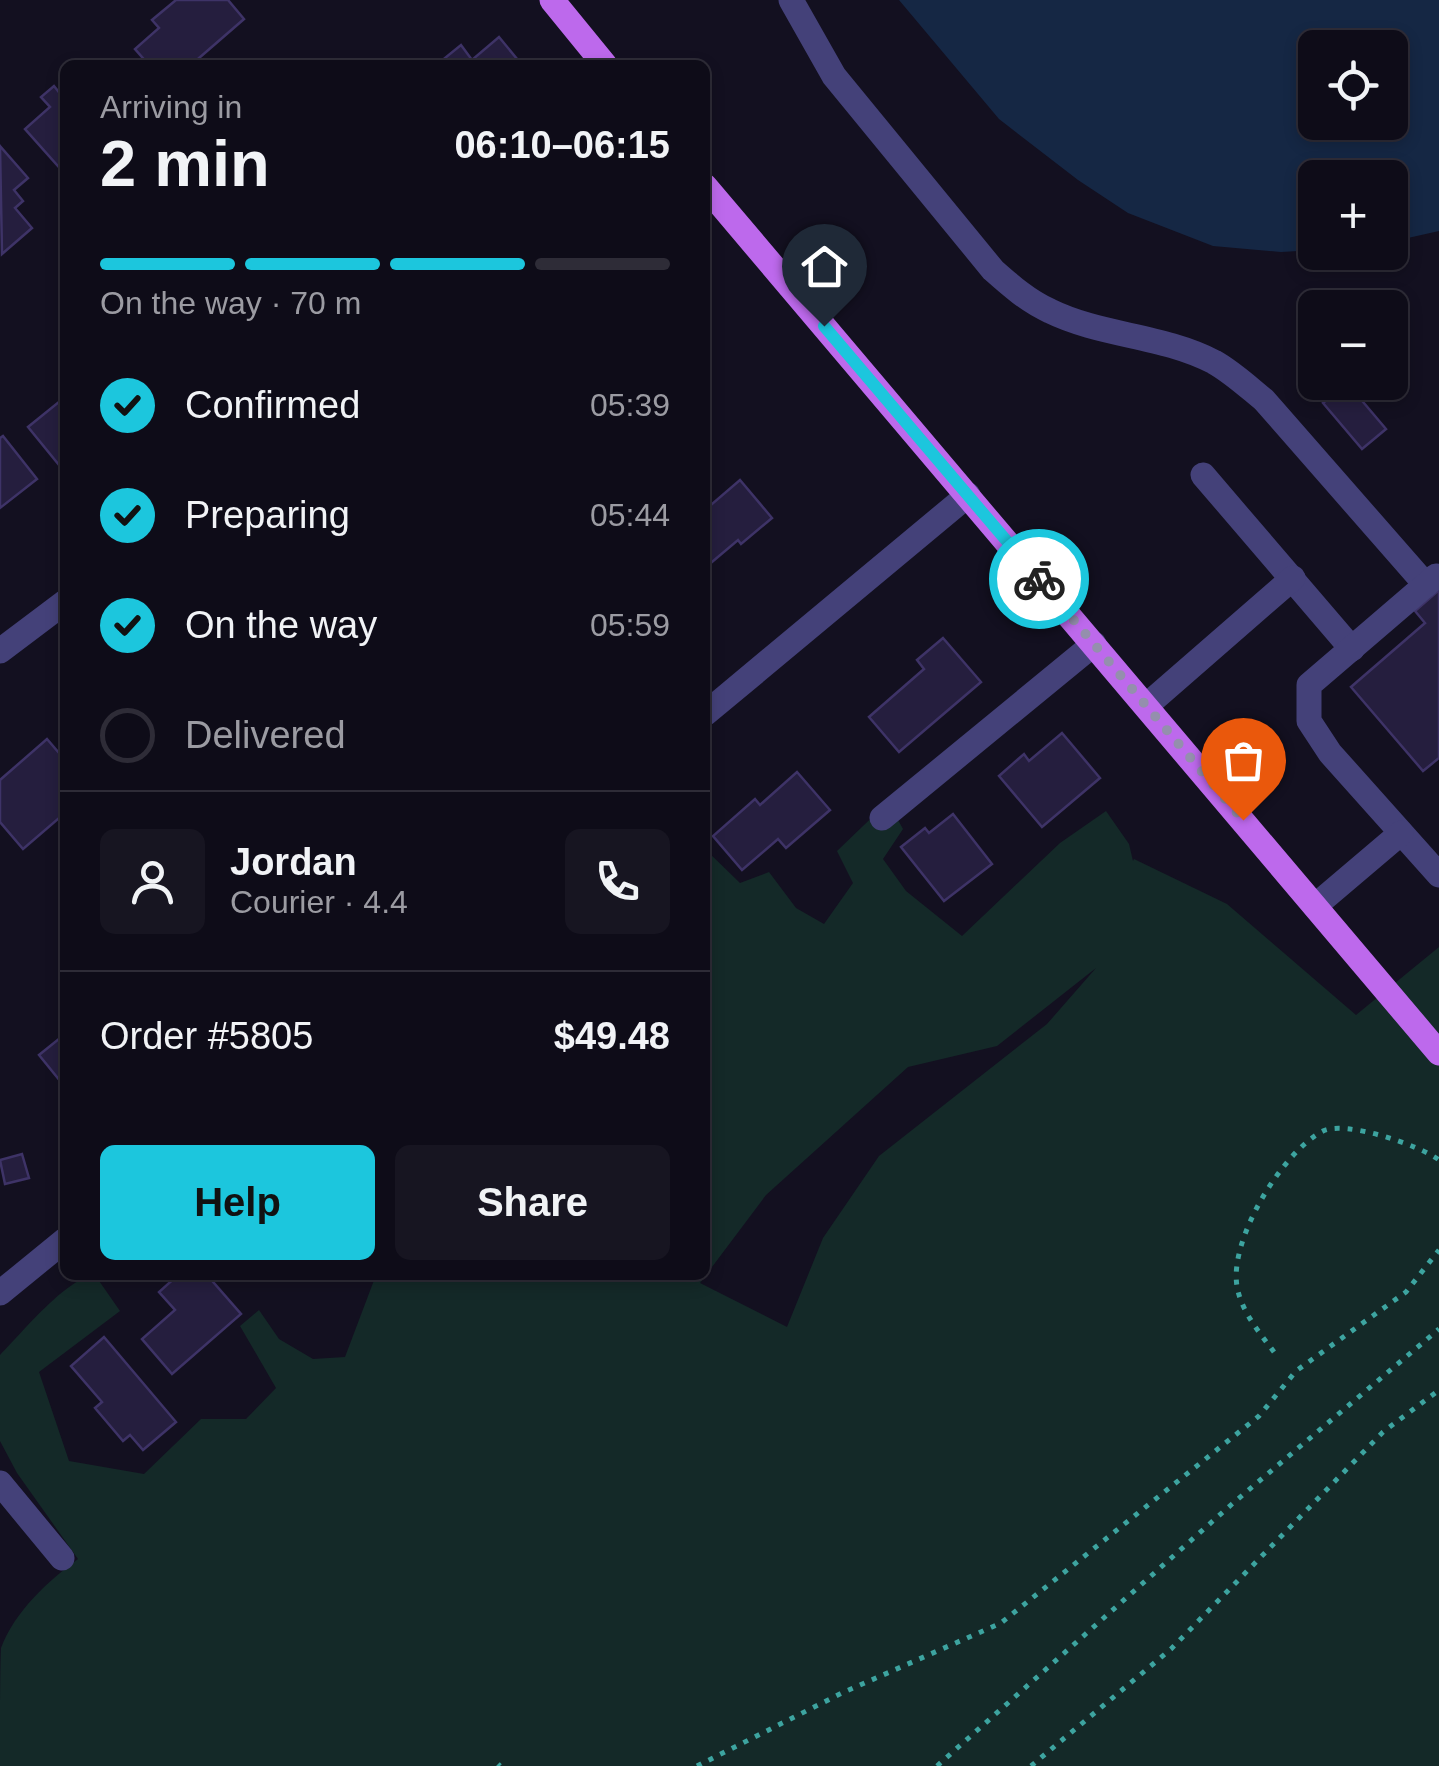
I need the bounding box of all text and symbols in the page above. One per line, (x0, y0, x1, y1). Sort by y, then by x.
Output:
map controls (1298, 30, 1408, 400)
button: locate (1298, 30, 1408, 140)
text: Arriving in (100, 89, 242, 125)
text: 06:10–06:15 (454, 124, 670, 166)
text: 2 min (100, 127, 270, 200)
button: + (1298, 160, 1408, 270)
pin (782, 224, 867, 327)
icon: home (797, 239, 852, 294)
text: On the way · 70 m (100, 285, 361, 321)
button: − (1298, 290, 1408, 400)
icon: check (100, 378, 155, 433)
text: Confirmed (185, 384, 360, 426)
text: 05:39 (590, 387, 670, 423)
icon: check (100, 488, 155, 543)
text: Preparing (185, 494, 350, 536)
text: 05:44 (590, 497, 670, 533)
courier (989, 529, 1089, 629)
icon: bike (1012, 552, 1067, 607)
icon: check (100, 598, 155, 653)
text: On the way (185, 604, 377, 646)
text: 05:59 (590, 607, 670, 643)
text: Delivered (185, 714, 346, 756)
pin (1201, 718, 1286, 821)
icon: bag (1216, 733, 1271, 788)
button: person (100, 829, 205, 934)
button: phone (565, 829, 670, 934)
text: Jordan (230, 841, 357, 883)
text: Courier · 4.4 (230, 884, 408, 920)
text: Order #5805 (100, 1015, 313, 1057)
text: $49.48 (554, 1015, 670, 1057)
button: Help (100, 1145, 375, 1260)
button: Share (395, 1145, 670, 1260)

